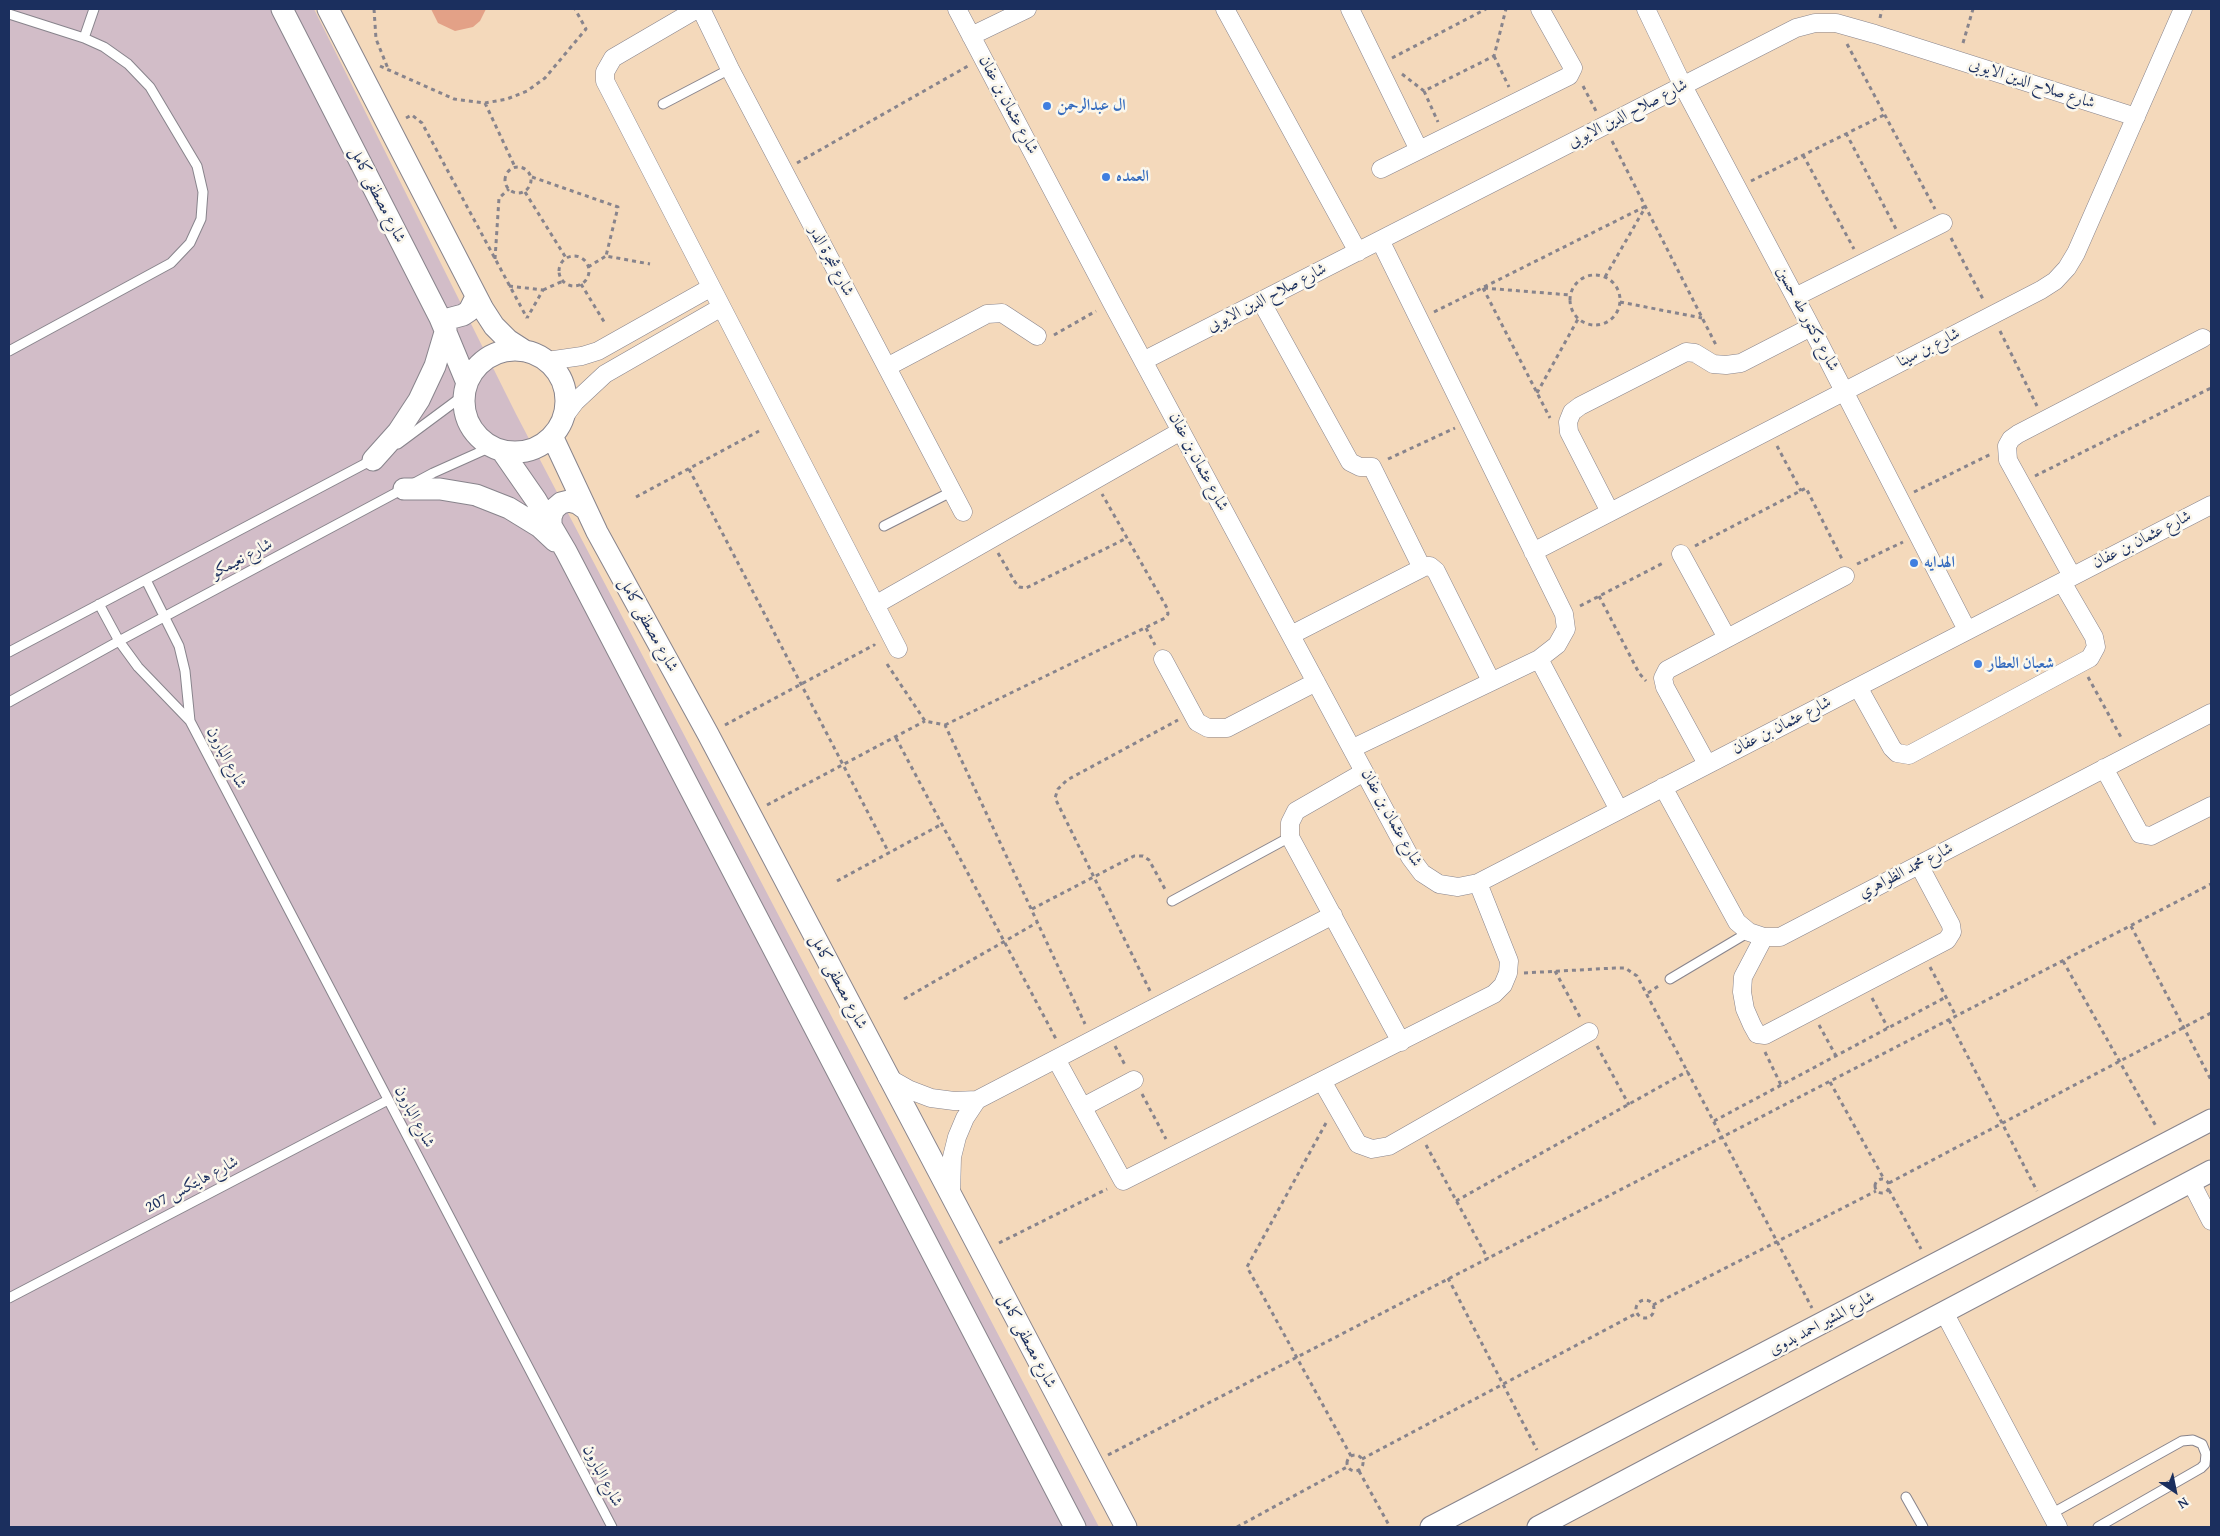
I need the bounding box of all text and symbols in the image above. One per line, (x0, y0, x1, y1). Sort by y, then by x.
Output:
street label: شارع عثمان بن عفان (974, 53, 1042, 157)
street label: شارع صلاح الدين الايوبى (1967, 55, 2097, 113)
street label: شارع صلاح الدين الايوبى (1565, 76, 1691, 152)
place label: ال عبدالرحمن (1057, 96, 1126, 116)
marker: ال عبدالرحمن (1041, 100, 1053, 112)
street label: شارع مصطفى كامل (345, 144, 409, 246)
place label: العمده (1116, 167, 1149, 187)
marker: العمده (1100, 171, 1112, 183)
street label: شارع شجرة الدر (804, 222, 858, 300)
street label: شارع صلاح الدين الايوبى (1204, 260, 1330, 336)
street label: شارع دكتور طه حسين (1771, 263, 1843, 375)
street label: شارع بن سينا (1895, 324, 1963, 372)
street label: شارع عثمان بن عفان (1164, 410, 1232, 514)
street label: شارع عثمان بن عفان (2089, 507, 2195, 573)
street label: شارع نعيمكو (208, 535, 276, 583)
place label: الهدايه (1924, 553, 1955, 573)
marker: الهدايه (1908, 557, 1920, 569)
street label: شارع مصطفى كامل (614, 575, 682, 675)
place label: شعبان العطار (1988, 654, 2054, 674)
marker: شعبان العطار (1972, 658, 1984, 670)
street label: شارع عثمان بن عفان (1729, 693, 1835, 759)
street label: شارع البارون (202, 724, 250, 792)
street label: شارع عثمان بن عفان (1356, 766, 1426, 870)
street label: شارع محمد الظواهري (1856, 839, 1956, 903)
street label: شارع مصطفى كامل (805, 931, 871, 1033)
street label: شارع البارون (390, 1083, 438, 1151)
street label: شارع هايتكس 207 (142, 1152, 242, 1218)
street label: شارع المشير احمد بدوى (1766, 1288, 1878, 1360)
street label: شارع مصطفى كامل (994, 1290, 1060, 1392)
street label: شارع البارون (578, 1442, 626, 1510)
north arrow (2150, 1466, 2200, 1516)
text: N (2174, 1493, 2193, 1514)

